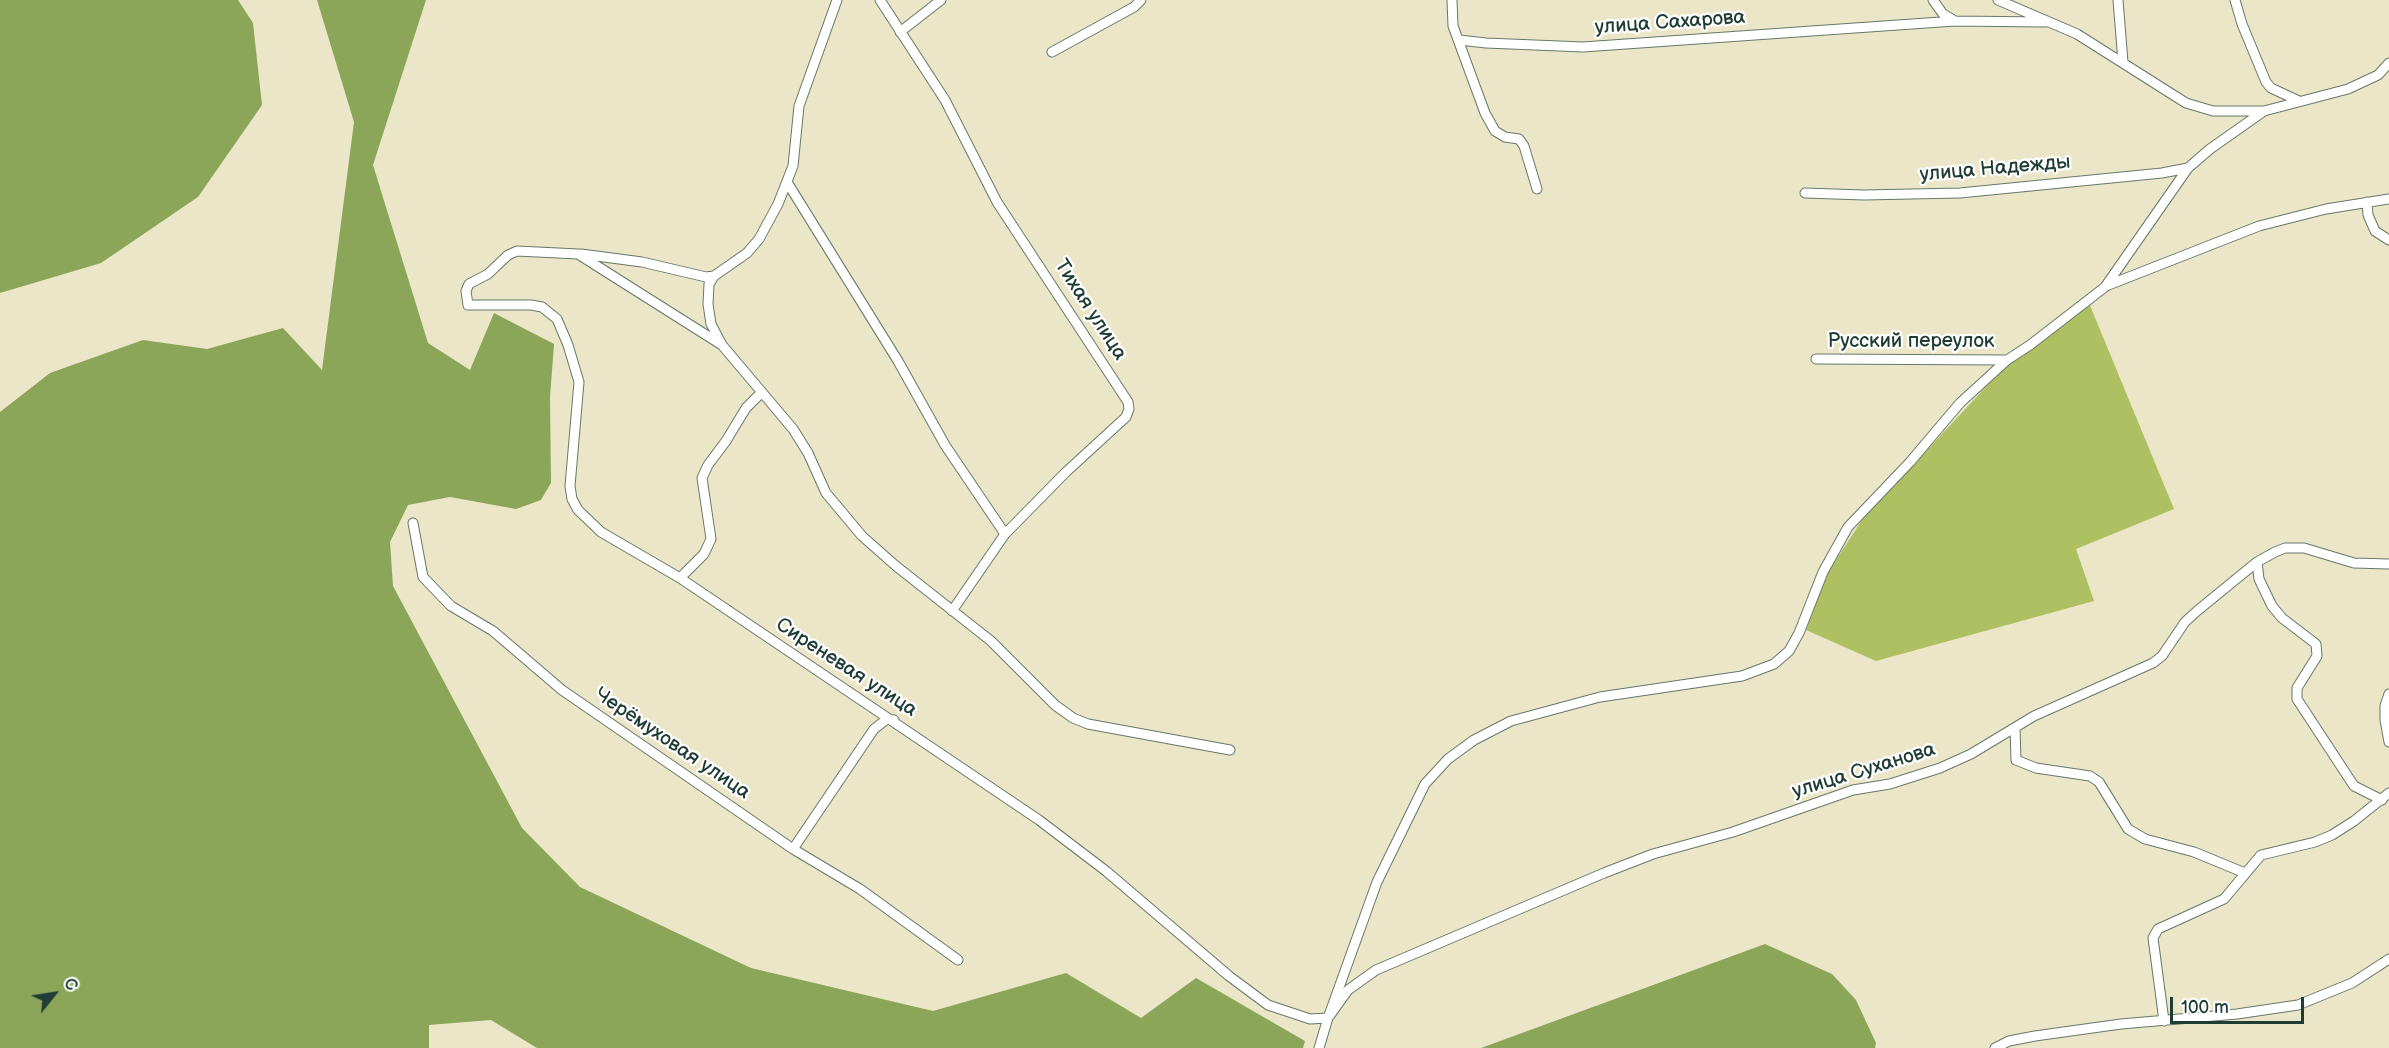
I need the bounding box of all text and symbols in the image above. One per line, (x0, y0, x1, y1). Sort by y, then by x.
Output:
street label: улица Сахарова (1594, 6, 1746, 40)
street label: улица Надежды (1919, 150, 2071, 188)
street label: Тихая улица (1049, 255, 1131, 365)
street label: Русский переулок (1828, 330, 1994, 354)
street label: Сиреневая улица (771, 613, 921, 723)
street label: Черёмуховая улица (590, 683, 754, 805)
street label: улица Суханова (1790, 738, 1938, 804)
north arrow (24, 964, 84, 1024)
text: С (59, 975, 81, 994)
scale bar (2173, 985, 2306, 1023)
text: 100 m (2181, 997, 2229, 1018)

